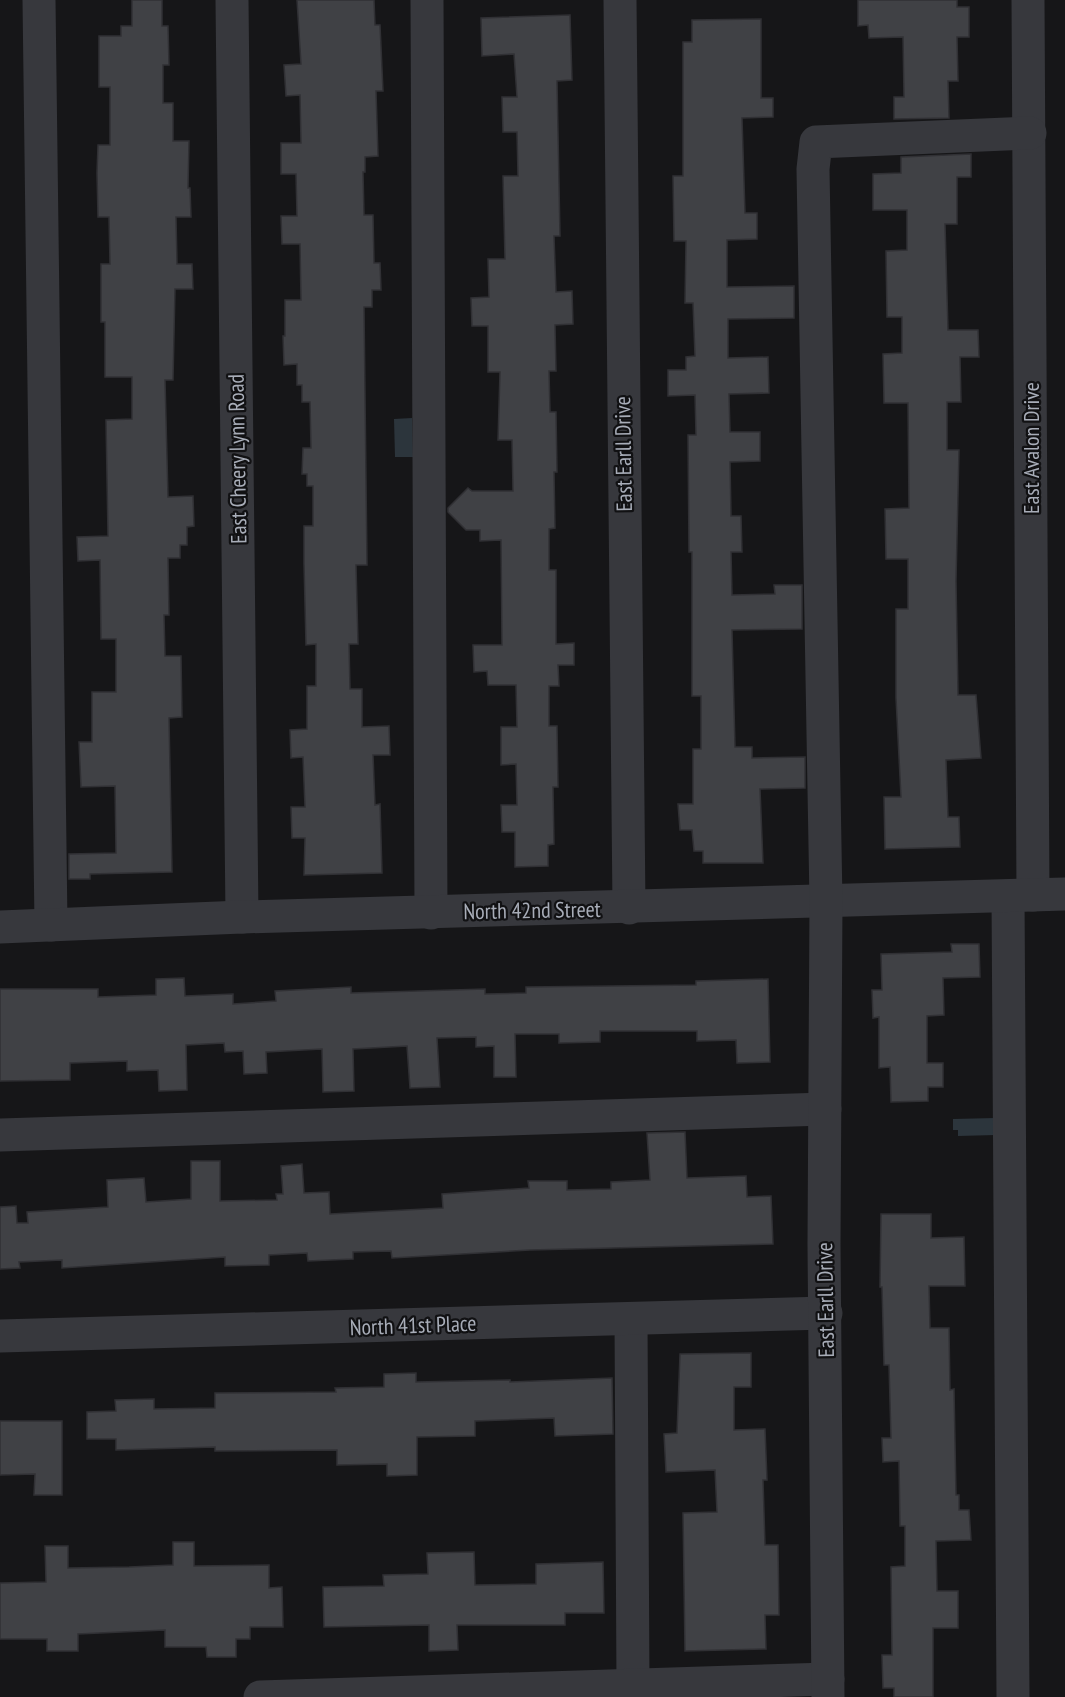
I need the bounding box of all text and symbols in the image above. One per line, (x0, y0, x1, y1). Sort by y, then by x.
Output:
street label: East Cheery Lynn Road (222, 374, 252, 544)
street label: East Avalon Drive (1017, 382, 1045, 514)
street label: East Earll Drive (608, 396, 638, 512)
street label: North 42nd Street (463, 895, 601, 925)
street label: East Earll Drive (810, 1242, 840, 1358)
street label: North 41st Place (349, 1309, 477, 1341)

